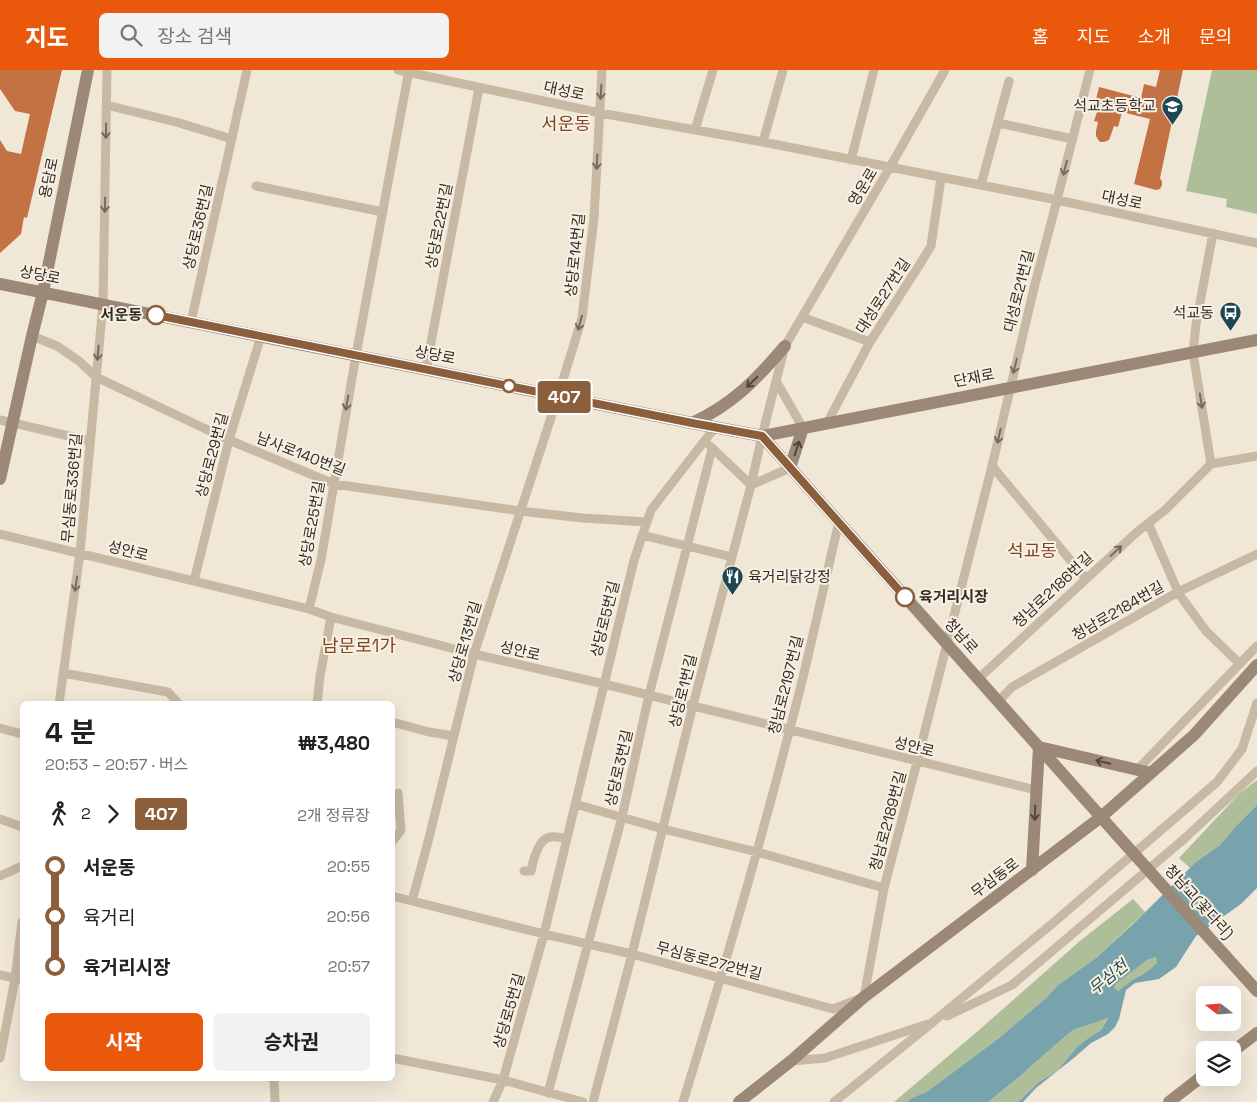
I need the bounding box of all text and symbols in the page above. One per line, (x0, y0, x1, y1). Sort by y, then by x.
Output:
search box (99, 13, 449, 58)
icon: search (117, 21, 145, 49)
text: 지도 (25, 22, 69, 53)
text: 장소 검색 (157, 24, 232, 49)
text: 홈 (1032, 25, 1049, 48)
text: 지도 (1077, 25, 1110, 48)
text: 소개 (1138, 25, 1171, 48)
text: 문의 (1199, 25, 1232, 48)
street label: 대성로 (542, 77, 586, 104)
one-way arrow (597, 83, 606, 99)
school or university icon: 석교초등학교 (1160, 94, 1184, 125)
place label: 석교초등학교 (1073, 96, 1156, 115)
district label: 서운동 (541, 112, 591, 135)
one-way arrow (101, 122, 111, 138)
one-way arrow (593, 154, 602, 170)
street label: 용담로 (35, 156, 62, 200)
one-way arrow (1060, 160, 1069, 176)
street label: 영운로 (844, 164, 881, 209)
street label: 상당로22번길 (421, 181, 456, 270)
street label: 상당로36번길 (178, 182, 217, 272)
street label: 대성로 (1100, 186, 1144, 213)
one-way arrow (100, 197, 109, 213)
street label: 상당로14번길 (561, 212, 588, 298)
street label: 대성로21번길 (999, 248, 1038, 334)
street label: 대성로27번길 (851, 254, 914, 337)
street label: 상당로 (18, 261, 62, 288)
bus stop icon: 석교동 (1218, 301, 1242, 332)
place label: 석교동 (1173, 303, 1214, 322)
place label: 서운동 (101, 305, 142, 324)
marker: 서운동 (146, 305, 166, 325)
one-way arrow (575, 315, 585, 331)
street label: 상당로 (413, 341, 457, 368)
one-way arrow (94, 345, 103, 361)
one-way arrow (1010, 358, 1019, 374)
street label: 단재로 (952, 364, 996, 391)
one-way arrow (745, 376, 758, 388)
unlabelled marker (502, 379, 516, 393)
line badge: 407 (535, 381, 593, 413)
text: 407 (548, 385, 580, 408)
one-way arrow (1196, 392, 1206, 408)
one-way arrow (342, 395, 352, 411)
street label: 상당로29번길 (191, 410, 232, 499)
one-way arrow (994, 427, 1003, 443)
street label: 남사로140번길 (254, 428, 349, 479)
street label: 무심동로336번길 (57, 432, 86, 544)
one-way arrow (792, 440, 802, 456)
street label: 상당로25번길 (295, 479, 328, 568)
street label: 성안로 (106, 536, 151, 565)
district label: 석교동 (1007, 539, 1057, 562)
one-way arrow (1110, 545, 1123, 557)
street label: 청남로2186번길 (1009, 548, 1097, 632)
restaurant icon: 육거리닭강정 (720, 565, 744, 596)
place label: 육거리닭강정 (748, 567, 831, 586)
one-way arrow (70, 576, 80, 592)
street label: 청남로2184번길 (1068, 577, 1167, 645)
street label: 상당로5번길 (586, 579, 623, 659)
marker: 육거리시장 (895, 587, 915, 607)
place label: 육거리시장 (919, 587, 988, 606)
street label: 상당로13번길 (444, 599, 485, 685)
street label: 청남로 (940, 614, 982, 657)
street label: 청남로2197번길 (764, 633, 807, 737)
district label: 남문로1가 (322, 634, 396, 657)
street label: 성안로 (498, 637, 542, 664)
street label: 상당로1번길 (664, 652, 701, 730)
text: 4 분 (45, 714, 96, 750)
street label: 상당로3번길 (600, 728, 637, 808)
text: ₩3,480 (298, 731, 370, 756)
street label: 성안로 (892, 732, 937, 761)
text: 20:53 – 20:57 · 버스 (45, 754, 188, 775)
one-way arrow (1096, 757, 1112, 766)
street label: 청남로2189번길 (865, 769, 910, 873)
icon: walk (45, 800, 73, 828)
icon: forward (99, 800, 127, 828)
text: 407 (145, 802, 177, 825)
text: 2 (81, 803, 91, 824)
text: 2개 정류장 (297, 805, 370, 826)
one-way arrow (1030, 805, 1039, 821)
street label: 무심동로 (967, 853, 1022, 902)
text: 서운동 (83, 855, 135, 880)
text: 20:55 (327, 856, 370, 877)
street label: 청남교(꽃다리) (1160, 860, 1238, 944)
text: 육거리 (83, 905, 135, 930)
text: 20:56 (327, 906, 370, 927)
street label: 무심동로272번길 (654, 937, 764, 984)
water label: 무심천 (1085, 954, 1134, 999)
text: 육거리시장 (83, 955, 170, 980)
text: 20:57 (328, 956, 370, 977)
street label: 상당로5번길 (489, 971, 528, 1051)
north arrow (1196, 986, 1241, 1031)
map controls (1196, 986, 1241, 1086)
button: 시작 (45, 1013, 203, 1071)
button: 승차권 (213, 1013, 370, 1071)
button: layers (1196, 1041, 1241, 1086)

